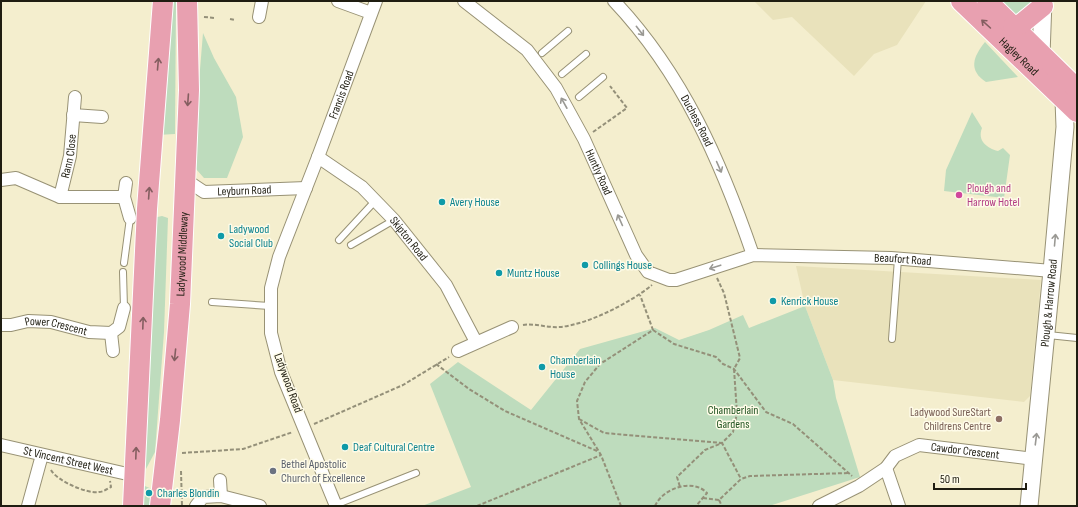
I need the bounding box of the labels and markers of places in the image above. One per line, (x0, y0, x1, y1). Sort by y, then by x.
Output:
place label: Plough and Harrow Hotel (967, 181, 1020, 210)
marker: Plough and Harrow Hotel (954, 190, 964, 200)
place label: Avery House (449, 195, 500, 210)
marker: Avery House (437, 197, 447, 207)
place label: Ladywood Social Club (229, 222, 273, 251)
marker: Ladywood Social Club (216, 231, 226, 241)
place label: Collings House (593, 258, 652, 273)
marker: Collings House (580, 260, 590, 270)
place label: Muntz House (507, 266, 560, 281)
marker: Muntz House (494, 268, 504, 278)
place label: Kenrick House (781, 294, 839, 309)
marker: Kenrick House (768, 296, 778, 306)
place label: Chamberlain House (550, 353, 601, 382)
marker: Chamberlain House (537, 362, 547, 372)
place label: Ladywood SureStart Childrens Centre (910, 405, 991, 434)
marker: Ladywood SureStart Childrens Centre (994, 414, 1004, 424)
place label: Deaf Cultural Centre (353, 440, 435, 455)
marker: Deaf Cultural Centre (340, 442, 350, 452)
place label: Bethel Apostolic Church of Excellence (281, 457, 365, 486)
marker: Bethel Apostolic Church of Excellence (268, 466, 278, 476)
place label: Charles Blondin (157, 486, 219, 501)
marker: Charles Blondin (144, 488, 154, 498)

